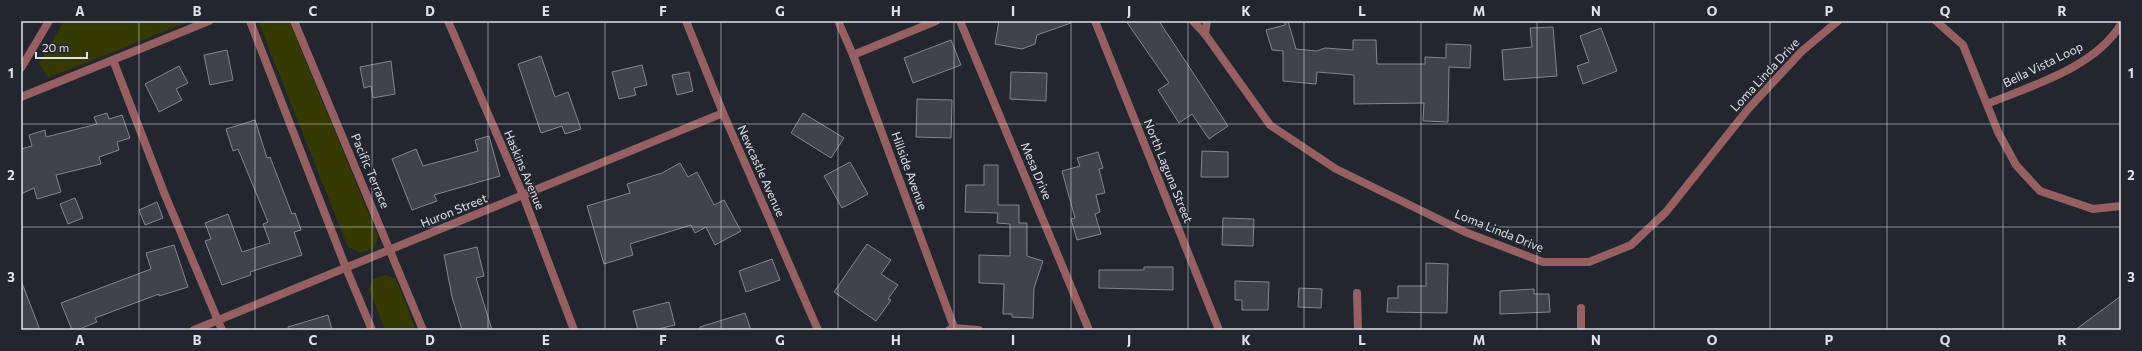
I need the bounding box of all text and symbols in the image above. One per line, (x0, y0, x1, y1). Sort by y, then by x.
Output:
text: A (75, 3, 85, 19)
text: B (193, 3, 202, 19)
text: C (309, 3, 318, 19)
text: D (425, 3, 435, 19)
text: E (542, 3, 550, 19)
text: F (659, 3, 667, 19)
text: G (775, 3, 785, 19)
text: H (891, 3, 901, 19)
text: I (1011, 3, 1015, 19)
text: J (1127, 3, 1131, 19)
text: K (1241, 3, 1251, 19)
text: L (1358, 3, 1366, 19)
text: M (1473, 3, 1485, 19)
text: N (1591, 3, 1601, 19)
text: O (1707, 3, 1718, 19)
text: P (1825, 3, 1834, 19)
text: Q (1940, 3, 1951, 19)
text: R (2058, 3, 2067, 19)
scale bar (36, 34, 87, 60)
street label: Loma Linda Drive (1727, 35, 1802, 114)
street label: Bella Vista Loop (2000, 39, 2085, 90)
text: 20 m (42, 40, 69, 54)
text: 1 (8, 65, 14, 81)
text: 1 (2128, 65, 2134, 81)
street label: North Laguna Street (1142, 117, 1196, 225)
street label: Newcastle Avenue (735, 123, 788, 219)
street label: Haskins Avenue (502, 128, 548, 211)
street label: Hillside Avenue (889, 130, 931, 212)
street label: Pacific Terrace (349, 131, 393, 210)
street label: Mesa Drive (1019, 140, 1055, 201)
text: 2 (7, 167, 15, 183)
text: 2 (2127, 167, 2135, 183)
street label: Huron Street (418, 190, 489, 230)
street label: Loma Linda Drive (1453, 206, 1546, 254)
text: 3 (7, 269, 15, 285)
text: 3 (2127, 269, 2135, 285)
text: A (75, 332, 85, 348)
text: B (193, 332, 202, 348)
text: C (309, 332, 318, 348)
text: D (425, 332, 435, 348)
text: E (542, 332, 550, 348)
text: F (659, 332, 667, 348)
text: G (775, 332, 785, 348)
text: H (891, 332, 901, 348)
text: I (1011, 332, 1015, 348)
text: J (1127, 332, 1131, 348)
text: K (1241, 332, 1251, 348)
text: L (1358, 332, 1366, 348)
text: M (1473, 332, 1485, 348)
text: N (1591, 332, 1601, 348)
text: O (1707, 332, 1718, 348)
text: P (1825, 332, 1834, 348)
text: Q (1940, 332, 1951, 348)
text: R (2058, 332, 2067, 348)

